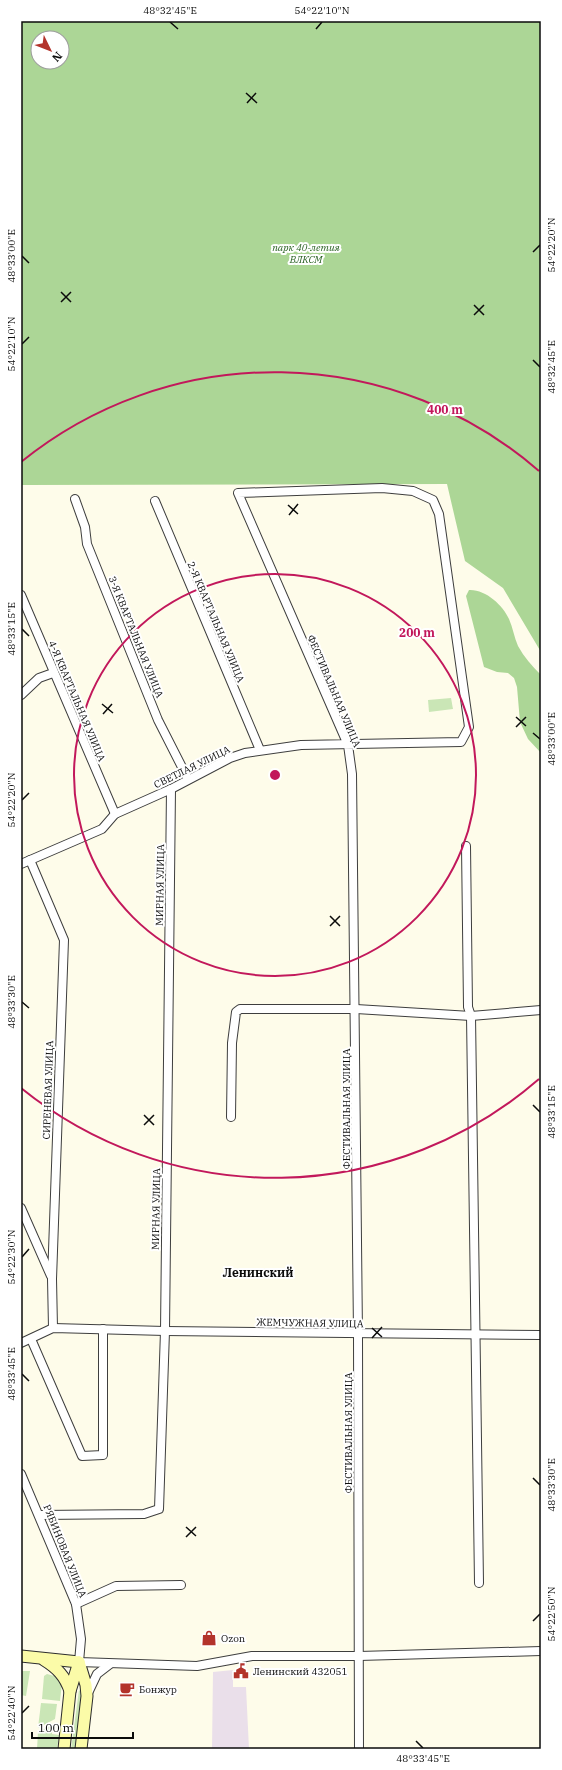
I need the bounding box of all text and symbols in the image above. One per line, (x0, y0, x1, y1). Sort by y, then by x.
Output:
text: 48°32'45"E (143, 4, 197, 17)
text: 54°22'10"N (295, 4, 350, 17)
north arrow (30, 30, 70, 70)
text: N (49, 49, 65, 65)
text: 54°22'20"N (545, 217, 558, 273)
text: 48°33'00"E (5, 229, 18, 283)
park label: парк 40-летия ВЛКСМ (272, 241, 341, 266)
text: 54°22'10"N (5, 316, 18, 372)
text: 48°32'45"E (545, 340, 558, 394)
text: 400 m (427, 402, 463, 417)
street label: 2-Я КВАРТАЛЬНАЯ УЛИЦА (185, 560, 247, 685)
street label: 3-Я КВАРТАЛЬНАЯ УЛИЦА (106, 574, 166, 700)
text: 48°33'15"E (5, 602, 18, 656)
text: 200 m (399, 625, 435, 640)
street label: ФЕСТИВАЛЬНАЯ УЛИЦА (304, 633, 364, 749)
street label: 4-Я КВАРТАЛЬНАЯ УЛИЦА (46, 639, 108, 764)
text: 48°33'00"E (545, 712, 558, 766)
street label: СВЕТЛАЯ УЛИЦА (152, 743, 232, 791)
centre of rings (268, 768, 282, 782)
text: 54°22'20"N (5, 772, 18, 828)
street label: МИРНАЯ УЛИЦА (153, 844, 167, 926)
text: 48°33'30"E (5, 975, 18, 1029)
street label: СИРЕНЕВАЯ УЛИЦА (40, 1040, 56, 1140)
street label: ФЕСТИВАЛЬНАЯ УЛИЦА (340, 1048, 353, 1170)
text: 48°33'15"E (545, 1085, 558, 1139)
street label: МИРНАЯ УЛИЦА (149, 1168, 163, 1250)
text: 54°22'30"N (5, 1229, 18, 1285)
district label: Ленинский (223, 1265, 293, 1280)
street label: ЖЕМЧУЖНАЯ УЛИЦА (256, 1316, 364, 1330)
text: 48°33'45"E (5, 1347, 18, 1401)
street label: ФЕСТИВАЛЬНАЯ УЛИЦА (342, 1372, 355, 1494)
text: 48°33'30"E (545, 1458, 558, 1512)
street label: РЯБИНОВАЯ УЛИЦА (40, 1502, 90, 1600)
text: 54°22'50"N (545, 1586, 558, 1642)
shop icon: Ozon (200, 1629, 218, 1647)
place label: Ozon (221, 1632, 246, 1645)
public building icon: Ленинский 432051 (232, 1662, 250, 1680)
place label: Ленинский 432051 (253, 1665, 347, 1678)
cafe icon: Бонжур (118, 1680, 136, 1698)
place label: Бонжур (139, 1683, 177, 1696)
text: 54°22'40"N (5, 1685, 18, 1741)
scale bar (32, 1714, 133, 1740)
text: 100 m (38, 1720, 74, 1735)
text: 48°33'45"E (396, 1752, 450, 1765)

